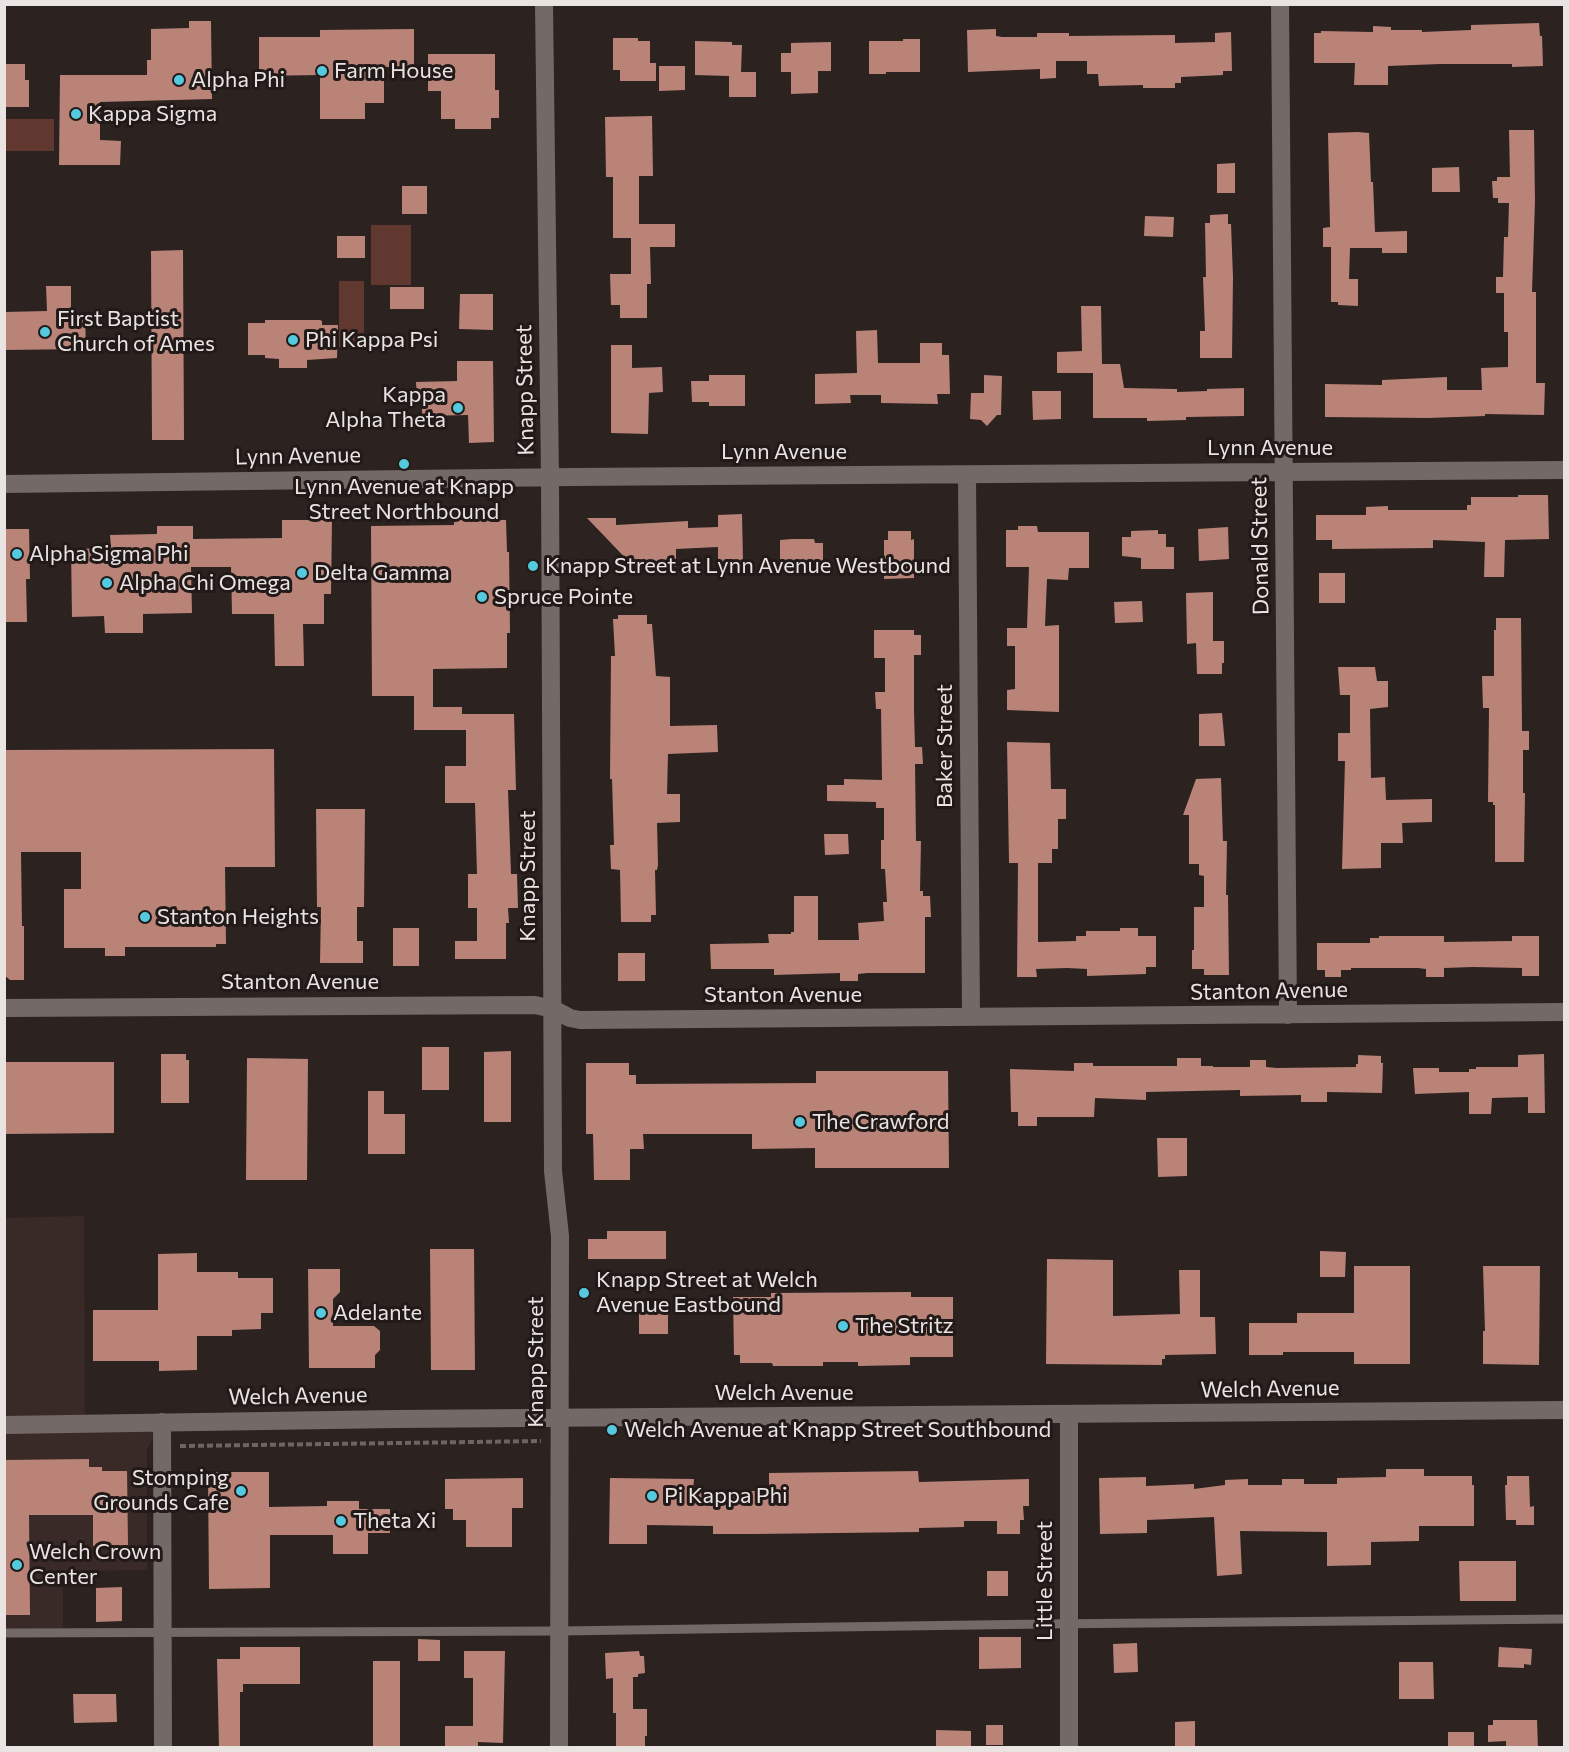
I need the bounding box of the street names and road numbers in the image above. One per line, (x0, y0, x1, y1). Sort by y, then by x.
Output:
street label: Knapp Street (511, 324, 539, 456)
street label: Lynn Avenue (1207, 435, 1333, 461)
street label: Lynn Avenue (721, 439, 847, 465)
street label: Lynn Avenue (235, 442, 361, 470)
street label: Donald Street (1246, 477, 1274, 615)
street label: Baker Street (932, 684, 958, 808)
street label: Knapp Street (515, 810, 541, 942)
street label: Stanton Avenue (221, 969, 379, 995)
street label: Stanton Avenue (1190, 976, 1348, 1006)
street label: Stanton Avenue (704, 982, 862, 1008)
street label: Knapp Street (523, 1296, 549, 1428)
street label: Welch Avenue (1200, 1375, 1340, 1403)
street label: Welch Avenue (714, 1380, 854, 1406)
street label: Welch Avenue (228, 1382, 368, 1410)
street label: Little Street (1032, 1521, 1058, 1641)

